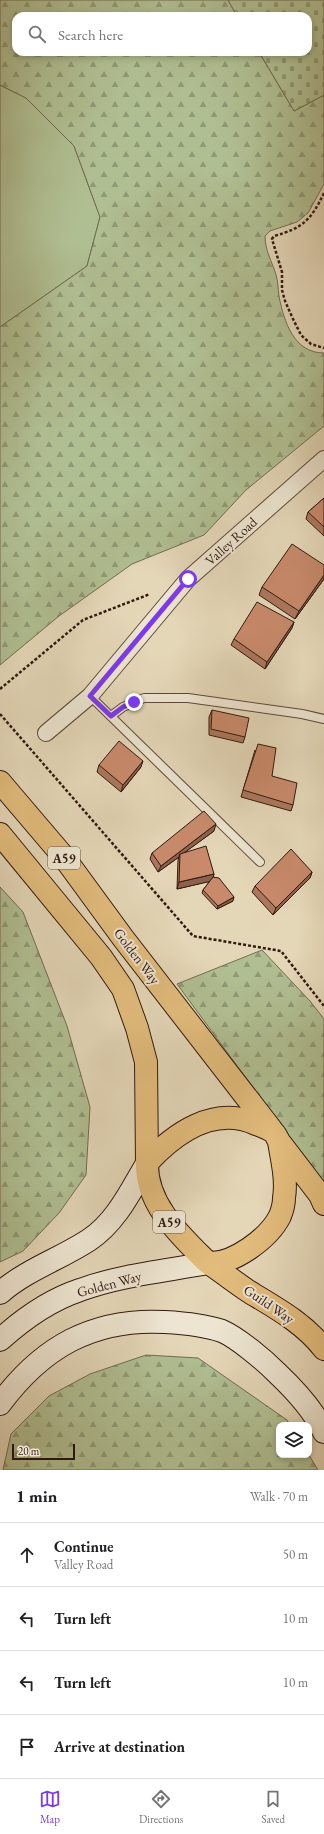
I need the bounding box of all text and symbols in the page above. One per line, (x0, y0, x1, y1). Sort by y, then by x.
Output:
search box (12, 12, 312, 56)
icon: search (26, 23, 48, 45)
text: Search here (58, 25, 123, 44)
street label: Valley Road (201, 512, 261, 569)
route start (179, 570, 197, 588)
route end (125, 693, 143, 711)
road number: A59 (48, 847, 80, 869)
street label: Golden Way (110, 924, 165, 988)
road number: A59 (153, 1211, 185, 1233)
street label: Golden Way (75, 1267, 144, 1301)
street label: Guild Way (240, 1281, 298, 1328)
map controls (276, 1422, 312, 1458)
button: layers (276, 1422, 312, 1458)
scale bar (12, 1442, 75, 1461)
text: 20 m (18, 1444, 39, 1458)
text: 1 min (16, 1485, 57, 1507)
text: Walk · 70 m (250, 1488, 308, 1505)
text: Continue (54, 1537, 114, 1556)
icon: ahead (16, 1544, 38, 1566)
text: 50 m (283, 1546, 308, 1563)
text: Valley Road (54, 1556, 113, 1573)
icon: left (16, 1608, 38, 1630)
text: Turn left (54, 1609, 111, 1628)
text: 10 m (283, 1610, 308, 1627)
icon: left (16, 1672, 38, 1694)
text: Turn left (54, 1673, 111, 1692)
text: 10 m (283, 1674, 308, 1691)
icon: arrive (16, 1736, 38, 1758)
text: Arrive at destination (54, 1737, 185, 1756)
tab: Map (39, 1788, 61, 1826)
tab: Directions (139, 1788, 183, 1826)
tab: Saved (261, 1788, 285, 1826)

